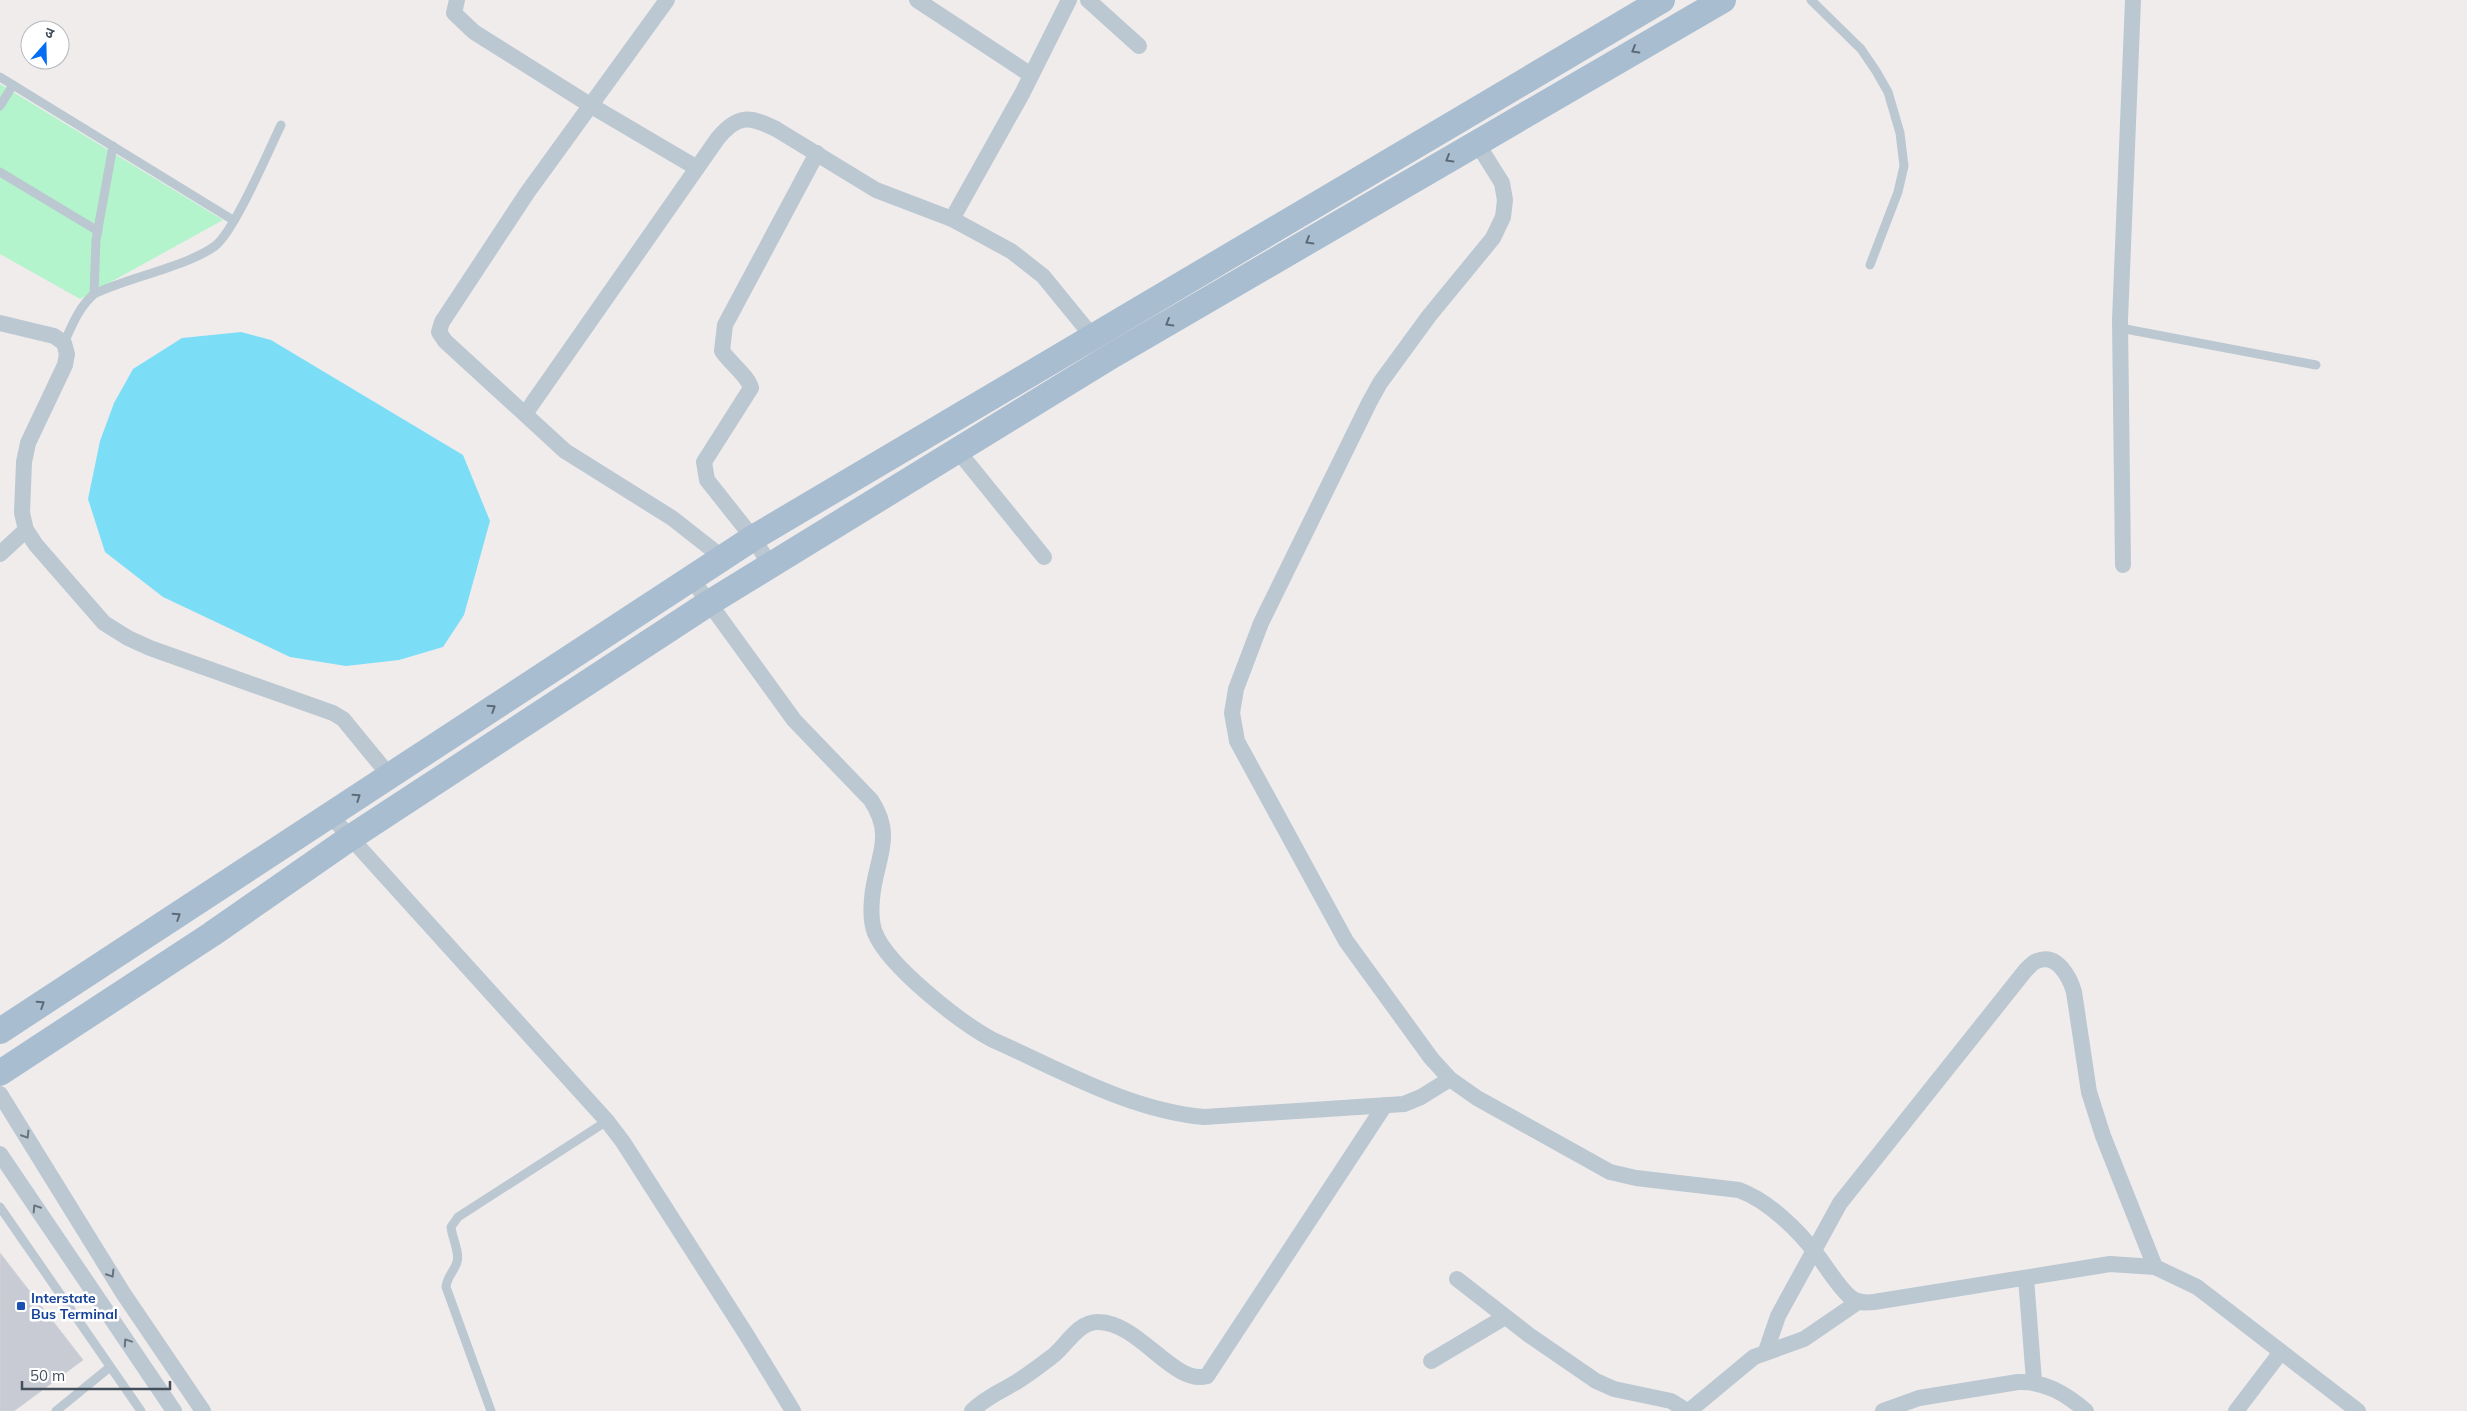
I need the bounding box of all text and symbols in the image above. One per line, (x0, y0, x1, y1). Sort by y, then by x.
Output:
north arrow (20, 20, 70, 70)
text: उ (43, 23, 57, 43)
one-way arrow (1632, 44, 1641, 54)
one-way arrow (1446, 153, 1455, 163)
one-way arrow (1306, 235, 1315, 245)
one-way arrow (1165, 316, 1174, 326)
one-way arrow (487, 704, 496, 714)
one-way arrow (351, 794, 360, 803)
one-way arrow (172, 912, 181, 922)
one-way arrow (35, 1001, 45, 1010)
one-way arrow (19, 1130, 29, 1139)
one-way arrow (32, 1204, 42, 1213)
one-way arrow (105, 1268, 115, 1277)
place label: Interstate Bus Terminal (31, 1289, 118, 1323)
marker: Interstate Bus Terminal (15, 1300, 27, 1312)
one-way arrow (124, 1338, 133, 1348)
scale bar (22, 1358, 170, 1390)
text: 50 m (30, 1366, 65, 1385)

